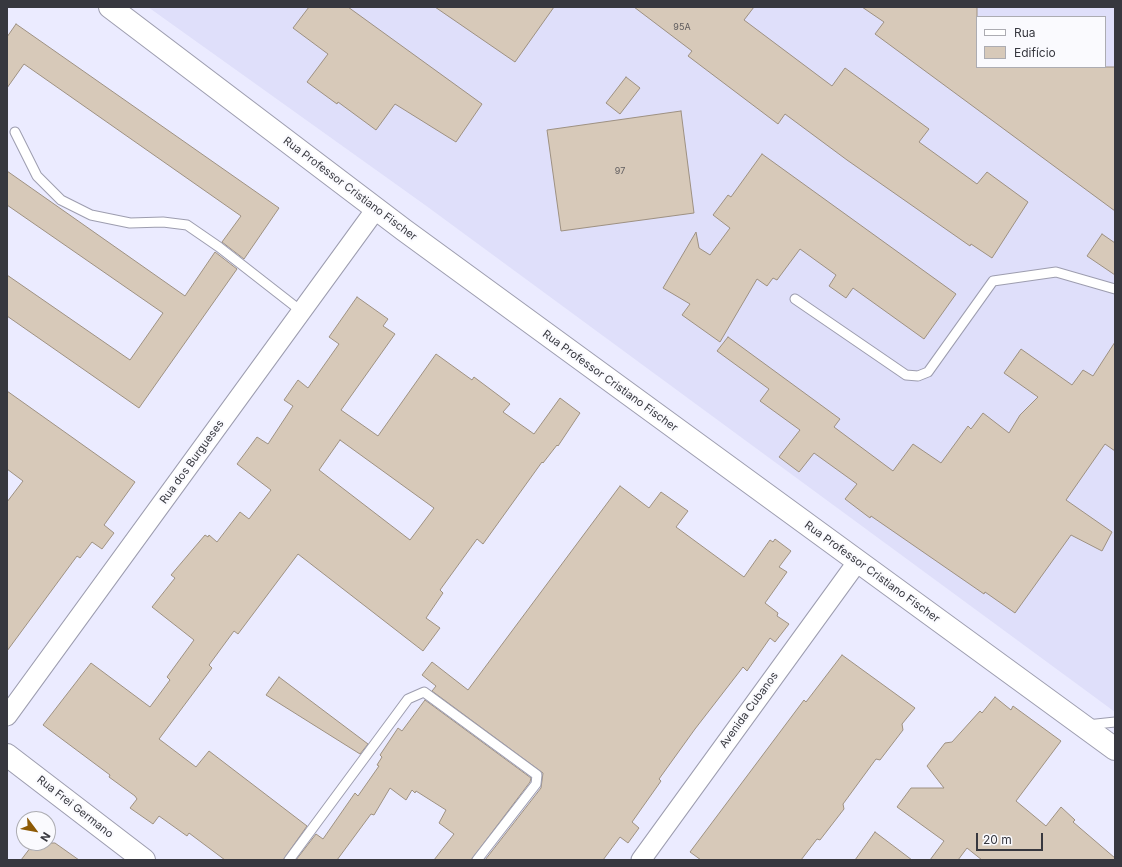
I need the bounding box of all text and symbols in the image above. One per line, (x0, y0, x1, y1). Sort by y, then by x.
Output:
legend (976, 16, 1106, 68)
house number: 95A (673, 22, 691, 32)
text: Rua (1014, 25, 1036, 40)
text: Edifício (1014, 45, 1056, 60)
street label: Rua Professor Cristiano Fischer (281, 134, 419, 244)
house number: 97 (615, 166, 625, 176)
street label: Rua Professor Cristiano Fischer (540, 328, 680, 434)
street label: Rua dos Burgueses (157, 417, 227, 507)
street label: Rua Professor Cristiano Fischer (802, 519, 942, 625)
street label: Avenida Cubanos (717, 669, 781, 751)
street label: Rua Frei Germano (34, 773, 116, 841)
north arrow (16, 811, 56, 851)
scale bar (978, 825, 1045, 851)
text: N (37, 830, 53, 844)
text: 20 m (983, 832, 1012, 847)

